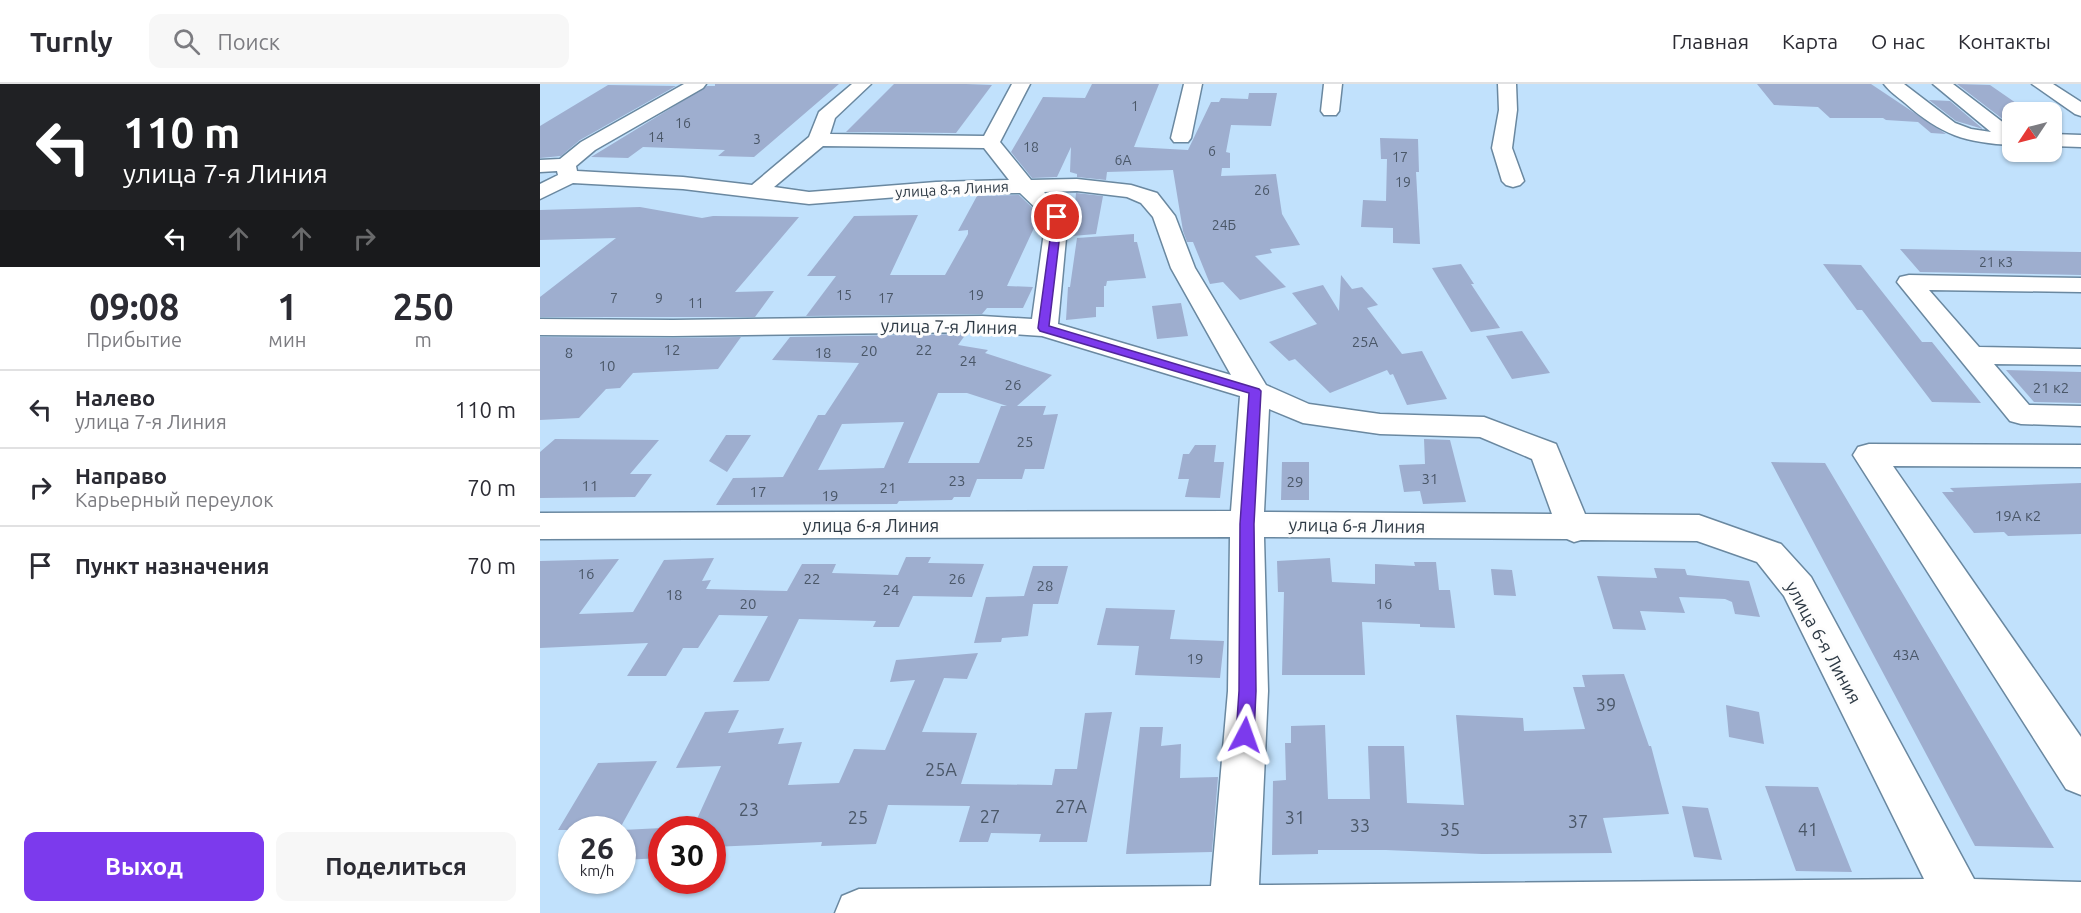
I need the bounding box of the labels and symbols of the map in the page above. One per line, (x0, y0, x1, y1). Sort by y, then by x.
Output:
house number: 1 (1131, 98, 1139, 114)
north arrow (2002, 102, 2062, 162)
house number: 16 (675, 115, 691, 131)
house number: 14 (648, 129, 664, 145)
house number: 3 (753, 131, 761, 147)
house number: 18 (1023, 139, 1039, 155)
house number: 6 (1208, 143, 1216, 159)
house number: 17 (1392, 149, 1408, 165)
house number: 6А (1115, 152, 1132, 168)
house number: 19 (1395, 174, 1411, 190)
street label: улица 8-я Линия (895, 178, 1009, 200)
house number: 26 (1254, 182, 1270, 198)
pin (1031, 191, 1082, 242)
house number: 24Б (1212, 217, 1236, 233)
house number: 21 к3 (1979, 254, 2013, 270)
house number: 15 (836, 287, 852, 303)
house number: 19 (968, 287, 984, 303)
house number: 7 (610, 290, 618, 306)
house number: 9 (655, 290, 663, 306)
house number: 17 (878, 290, 894, 306)
house number: 11 (688, 295, 704, 311)
street label: улица 7-я Линия (881, 315, 1017, 337)
house number: 25А (1352, 333, 1379, 350)
house number: 12 (664, 341, 680, 358)
house number: 22 (916, 341, 932, 358)
house number: 20 (861, 342, 877, 359)
house number: 8 (565, 344, 573, 361)
house number: 18 (815, 344, 831, 361)
house number: 24 (960, 352, 976, 369)
house number: 10 (599, 357, 615, 374)
house number: 26 (1005, 376, 1021, 393)
house number: 21 к2 (2033, 379, 2069, 396)
house number: 25 (1017, 433, 1033, 450)
house number: 31 (1422, 470, 1438, 487)
house number: 23 (949, 472, 965, 489)
house number: 29 (1287, 473, 1303, 490)
house number: 11 (582, 477, 598, 494)
house number: 21 (880, 479, 896, 496)
house number: 17 (750, 483, 766, 500)
house number: 19 (822, 487, 838, 504)
house number: 19А к2 (1995, 507, 2041, 524)
street label: улица 6-я Линия (1289, 514, 1425, 536)
street label: улица 6-я Линия (803, 515, 939, 535)
house number: 16 (578, 565, 594, 582)
house number: 22 (804, 570, 820, 587)
house number: 26 (949, 570, 965, 587)
house number: 28 (1037, 577, 1053, 594)
street label: улица 6-я Линия (1782, 577, 1866, 707)
house number: 24 (883, 581, 899, 598)
house number: 18 (666, 586, 682, 603)
house number: 20 (740, 595, 756, 612)
house number: 16 (1376, 595, 1392, 612)
house number: 43А (1893, 646, 1920, 663)
house number: 19 (1187, 650, 1203, 667)
house number: 39 (1596, 694, 1616, 714)
position arrow (1213, 703, 1277, 767)
house number: 25А (925, 759, 957, 779)
house number: 27А (1055, 796, 1087, 816)
house number: 23 (739, 799, 759, 819)
house number: 27 (980, 806, 1000, 826)
house number: 25 (848, 807, 868, 827)
house number: 31 (1285, 807, 1305, 827)
house number: 37 (1568, 811, 1588, 831)
house number: 33 (1350, 815, 1370, 835)
speed limit sign: 30 (648, 816, 726, 894)
house number: 35 (1440, 819, 1460, 839)
house number: 41 (1798, 819, 1818, 839)

